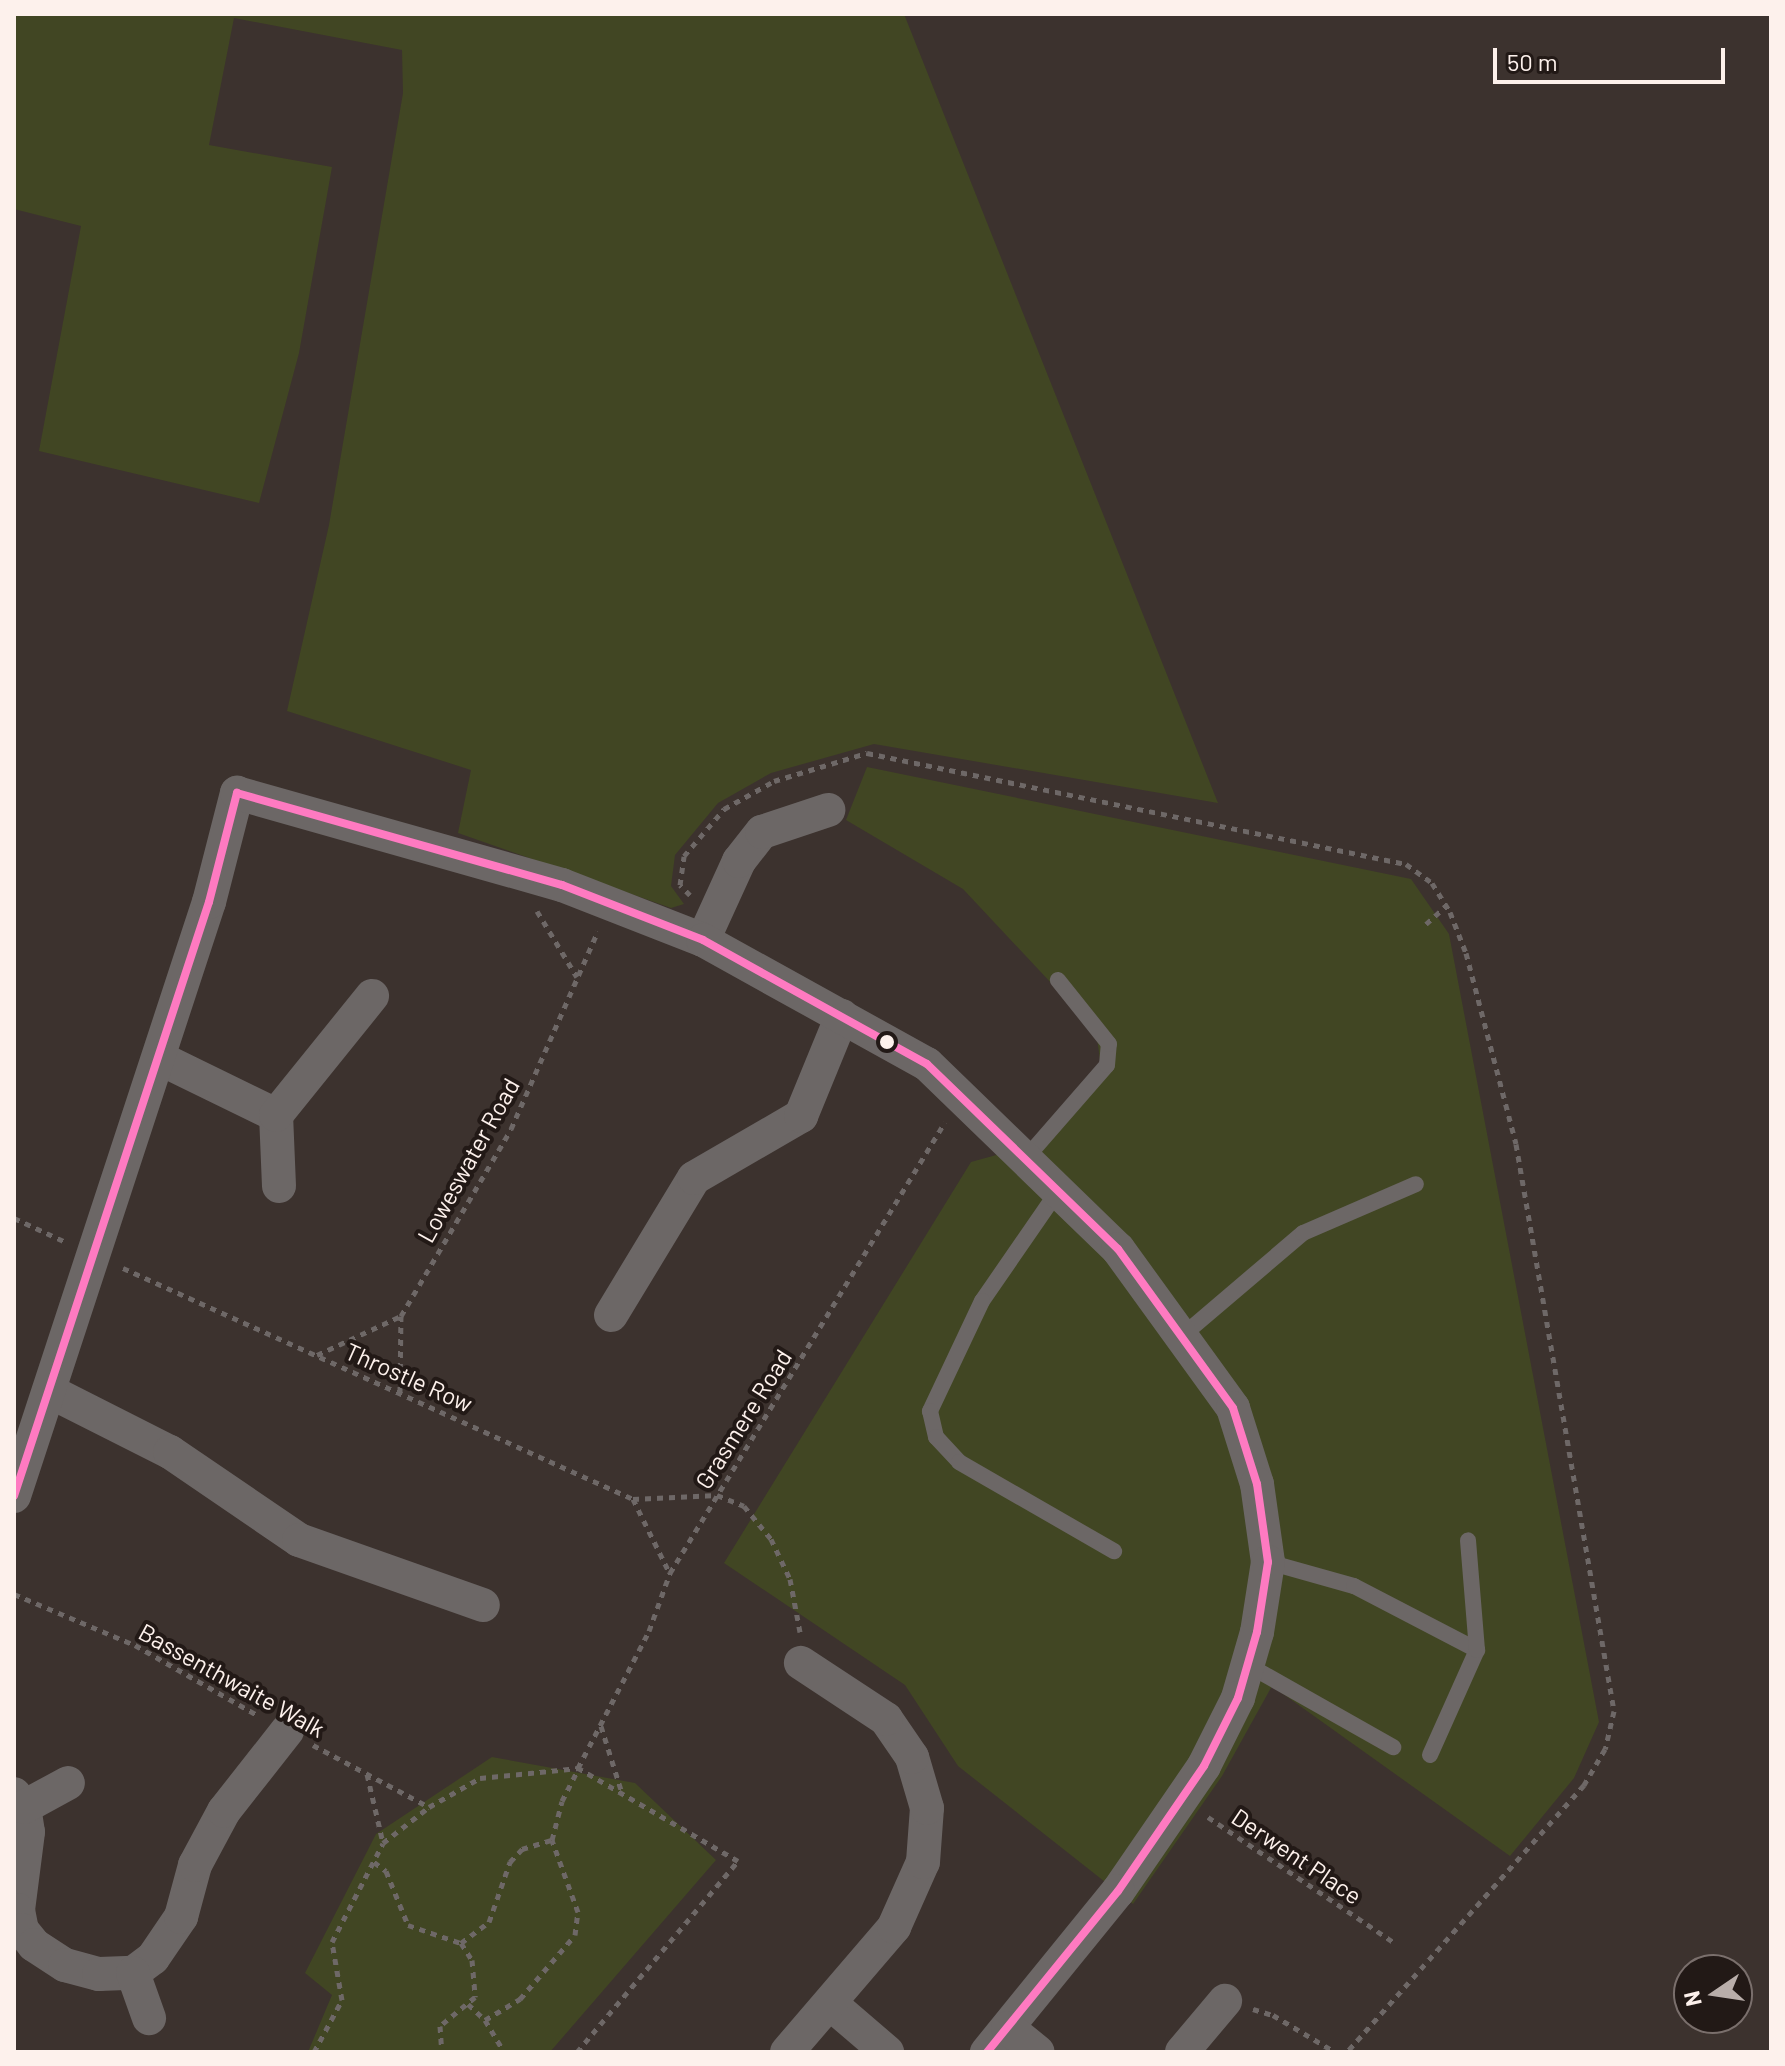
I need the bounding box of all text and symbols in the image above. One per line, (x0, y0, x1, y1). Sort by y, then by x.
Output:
scale bar (1497, 32, 1729, 82)
text: 50 m (1507, 47, 1558, 76)
unlabelled marker (879, 1034, 895, 1050)
street label: Loweswater Road (411, 1073, 525, 1247)
street label: Throstle Row (341, 1336, 477, 1418)
street label: Grasmere Road (689, 1344, 797, 1494)
street label: Bassenthwaite Walk (134, 1617, 330, 1743)
street label: Derwent Place (1227, 1802, 1367, 1910)
north arrow (1673, 1954, 1753, 2034)
text: N (1677, 1989, 1706, 2009)

